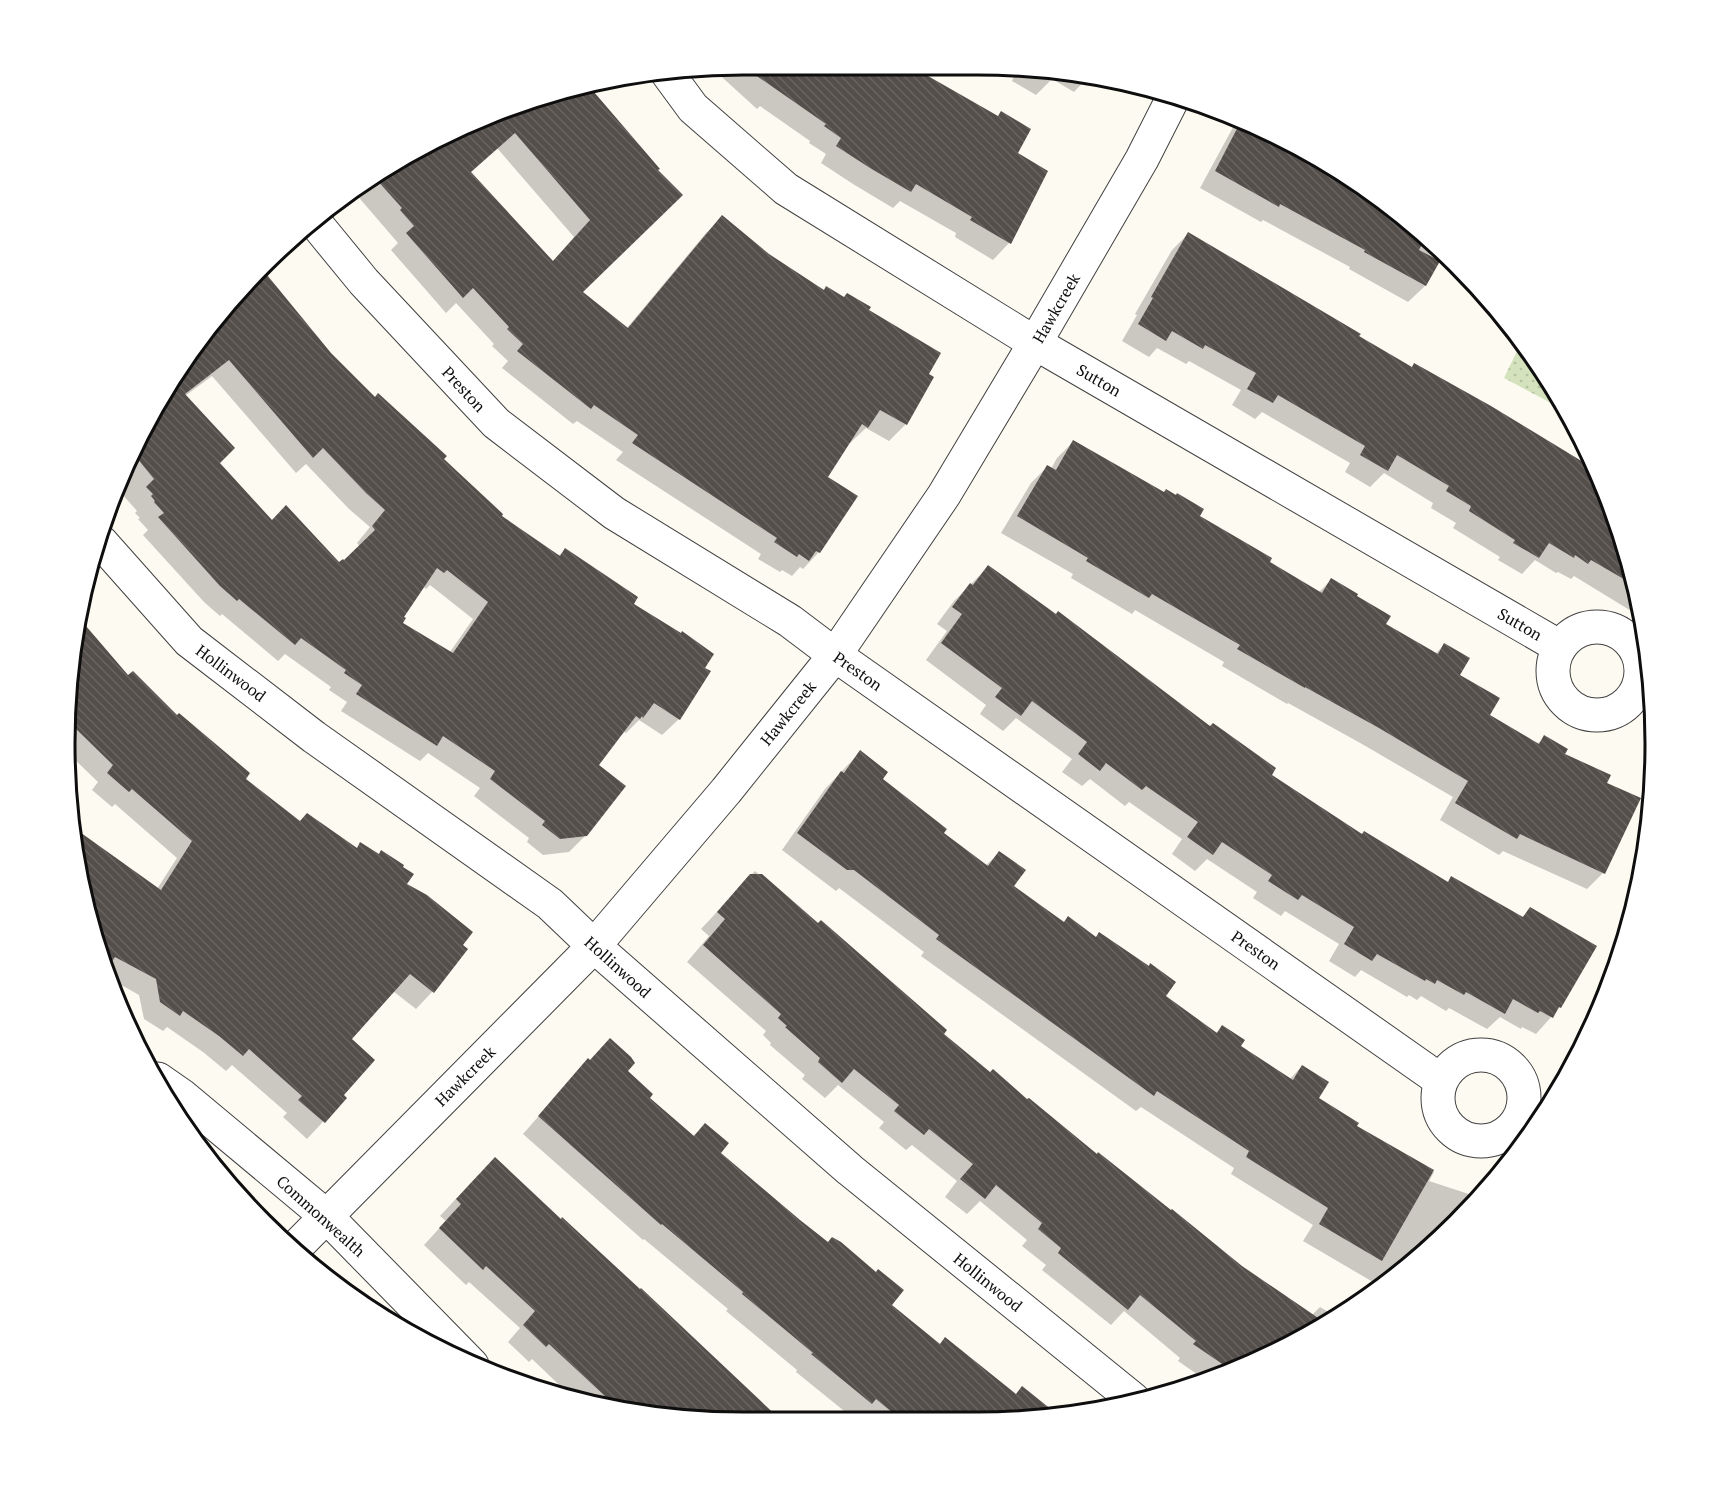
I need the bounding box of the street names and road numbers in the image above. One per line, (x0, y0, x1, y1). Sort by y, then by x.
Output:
street label: Hawkcreek (1027, 268, 1085, 347)
street label: Sutton (1073, 358, 1126, 402)
street label: Preston (437, 361, 491, 417)
street label: Sutton (1494, 602, 1547, 646)
street label: Hollinwood (191, 639, 271, 707)
street label: Preston (829, 646, 887, 696)
street label: Hawkcreek (755, 675, 821, 750)
street label: Preston (1227, 925, 1285, 975)
street label: Hollinwood (580, 931, 656, 1003)
street label: Hawkcreek (430, 1040, 501, 1111)
street label: Commonwealth (272, 1170, 371, 1262)
street label: Hollinwood (949, 1247, 1027, 1317)

